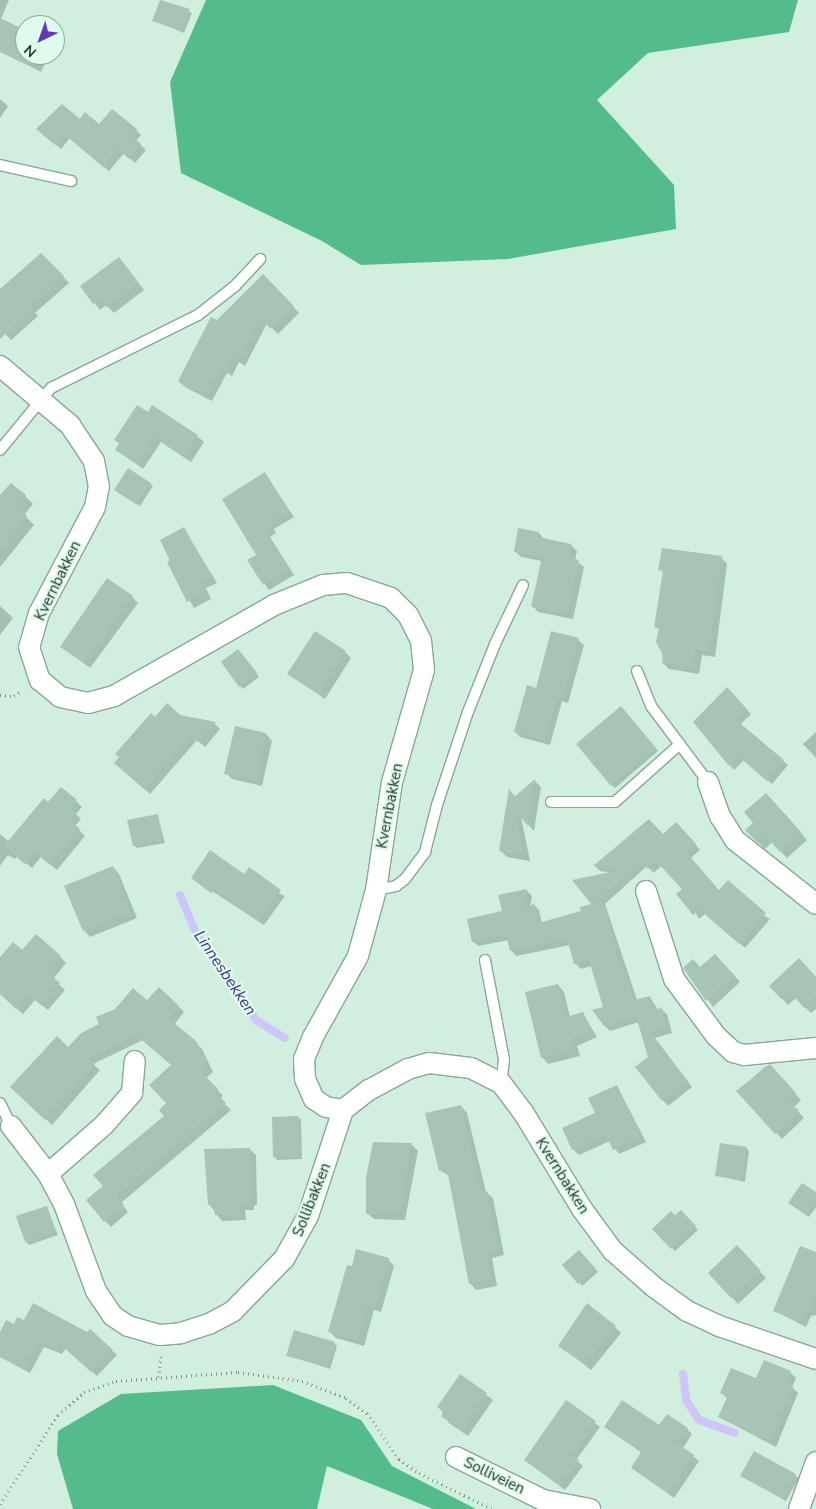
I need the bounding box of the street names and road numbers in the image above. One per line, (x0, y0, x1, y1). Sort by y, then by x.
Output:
street label: Kvernbakken (31, 538, 85, 624)
street label: Kvernbakken (373, 762, 407, 850)
street label: Kvernbakken (531, 1135, 593, 1217)
street label: Sollibakken (289, 1161, 335, 1239)
street label: Solliveien (461, 1454, 527, 1498)

